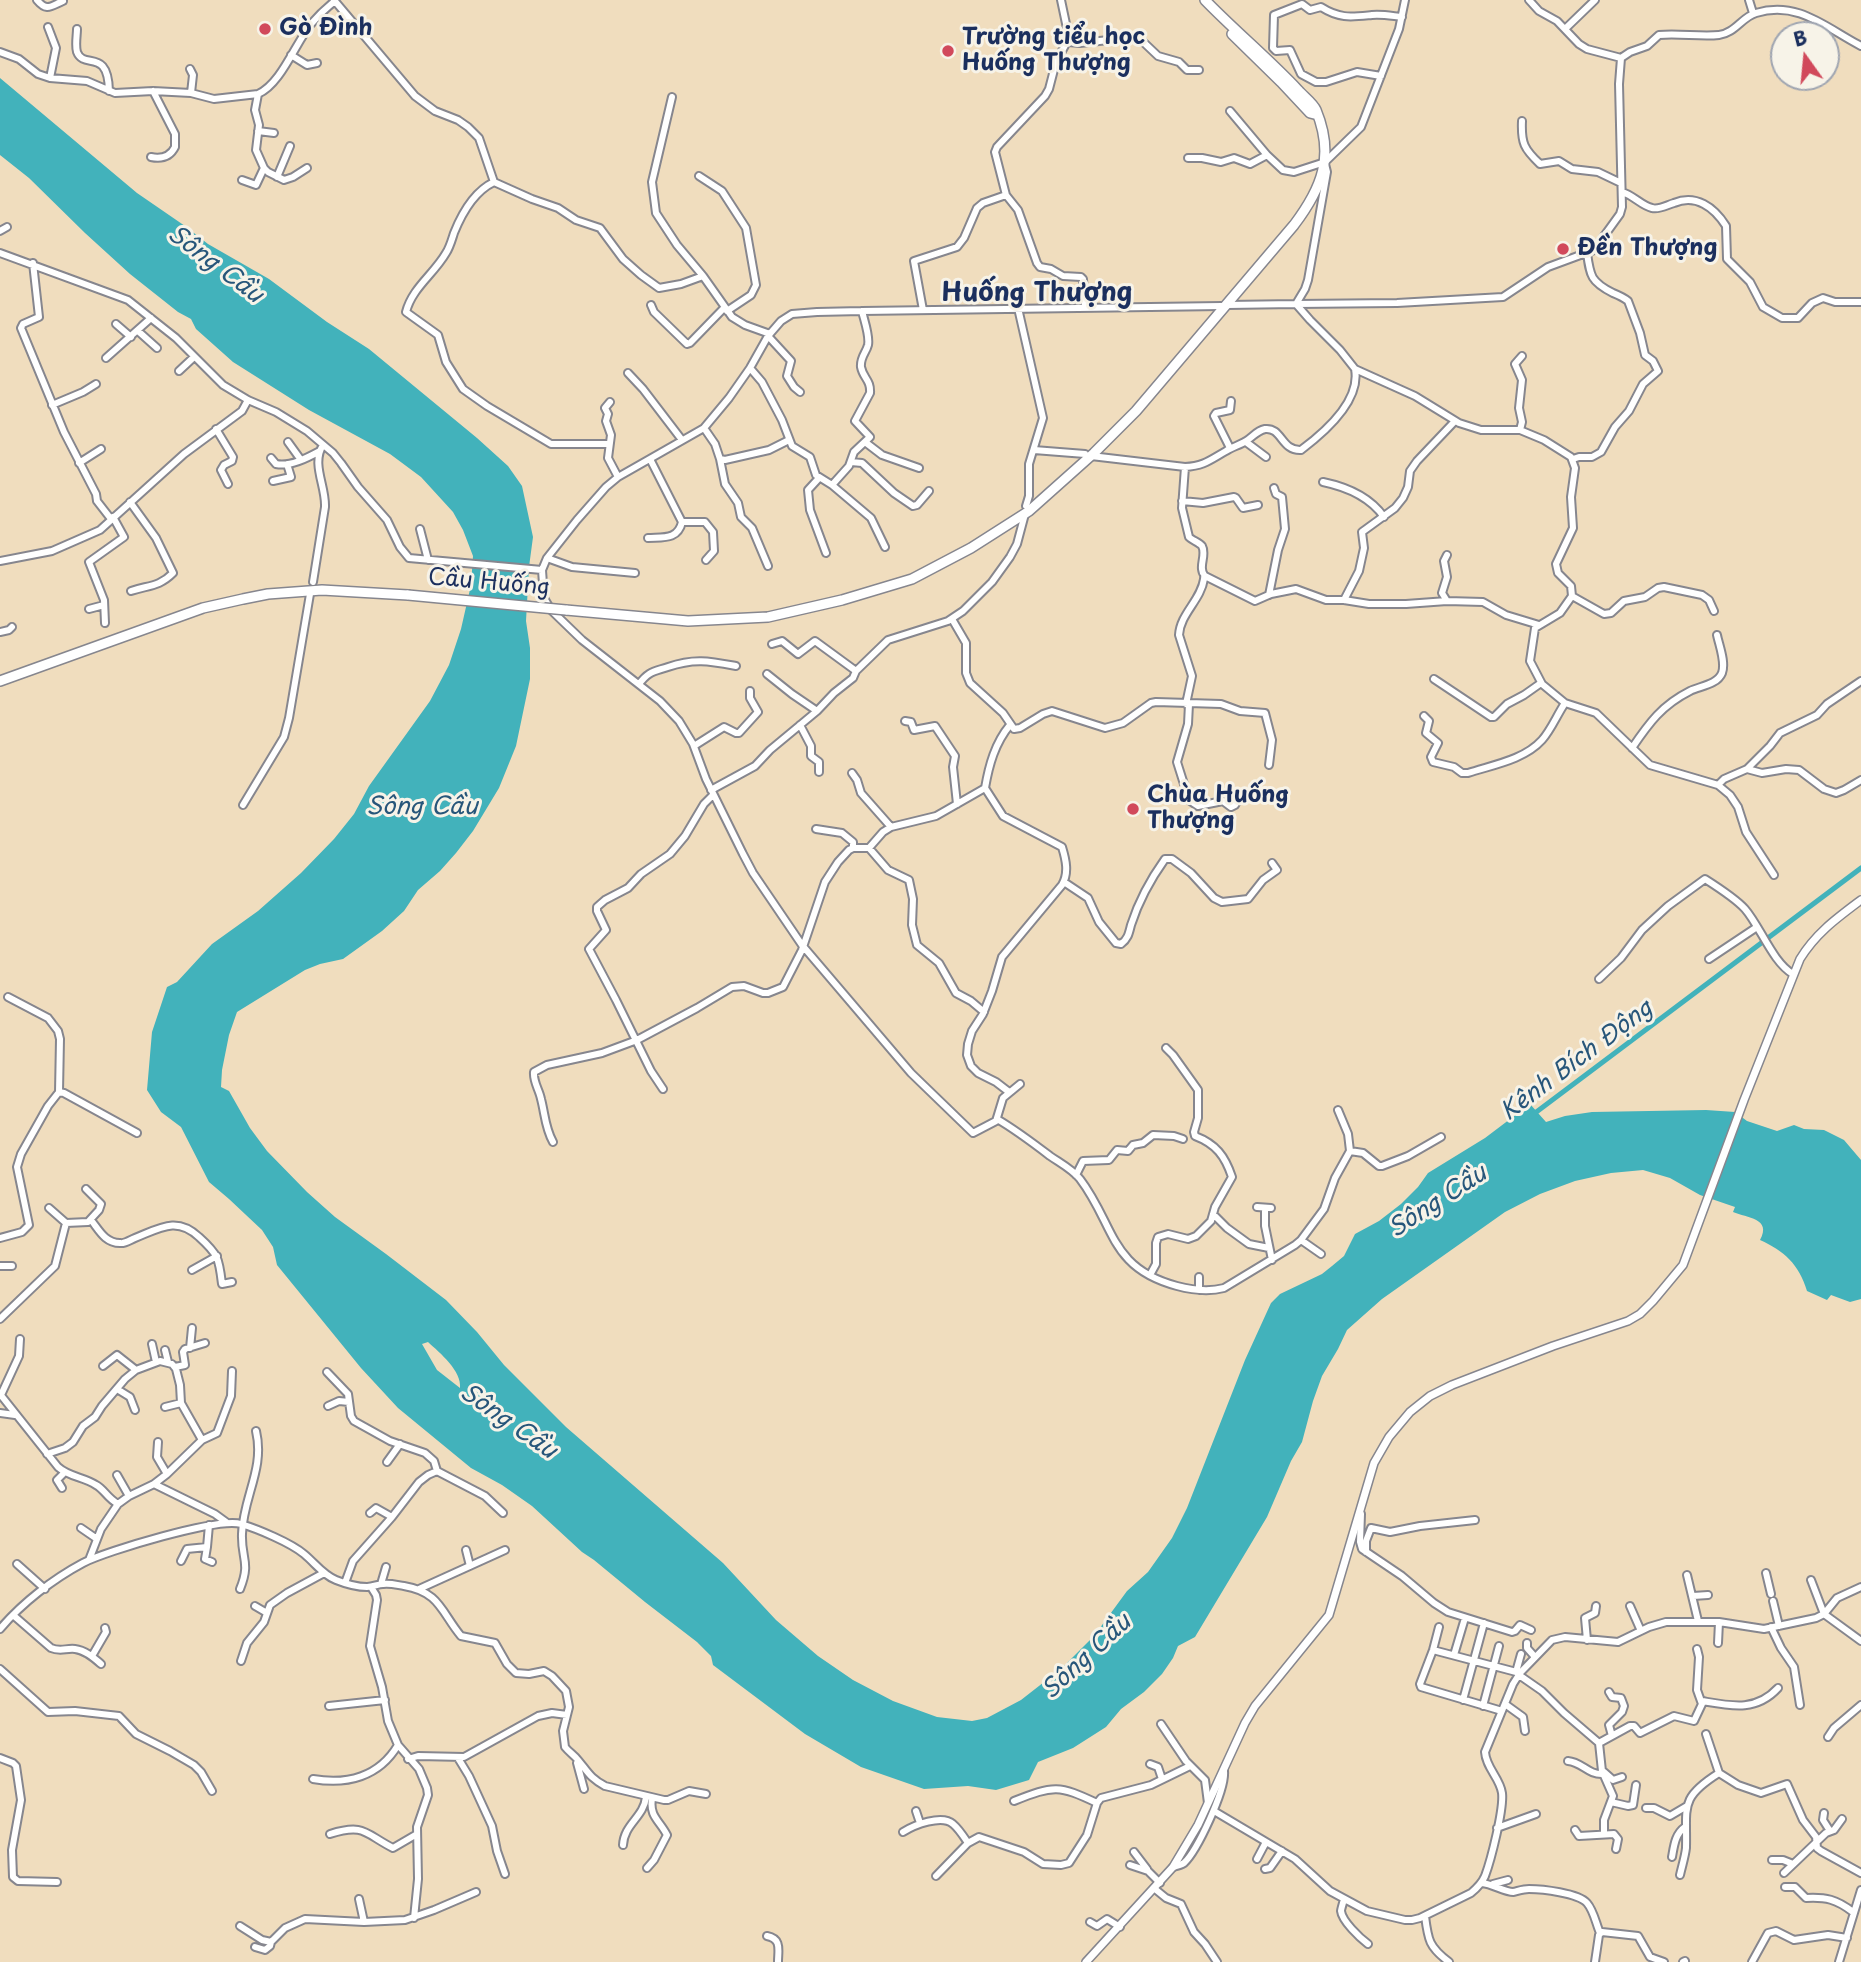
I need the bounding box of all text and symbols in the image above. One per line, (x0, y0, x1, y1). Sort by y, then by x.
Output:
place label: Gò Đình (279, 15, 373, 43)
marker: Gò Đình (257, 21, 273, 37)
north arrow (1770, 21, 1840, 91)
text: B (1790, 22, 1810, 53)
place label: Trường tiểu học Huống Thượng (962, 24, 1145, 78)
marker: Trường tiểu học Huống Thượng (940, 43, 956, 59)
water label: Sông Cầu (162, 220, 268, 310)
place label: Đền Thượng (1577, 235, 1717, 263)
marker: Đền Thượng (1555, 241, 1571, 257)
district label: Huống Thượng (942, 278, 1132, 310)
street label: Cầu Huống (427, 564, 551, 602)
place label: Chùa Huống Thượng (1147, 782, 1289, 836)
water label: Sông Cầu (366, 793, 478, 821)
marker: Chùa Huống Thượng (1125, 801, 1141, 817)
water label: Kênh Bích Động (1495, 994, 1659, 1128)
water label: Sông Cầu (1384, 1160, 1492, 1244)
water label: Sông Cầu (454, 1378, 562, 1466)
water label: Sông Cầu (1036, 1609, 1138, 1705)

